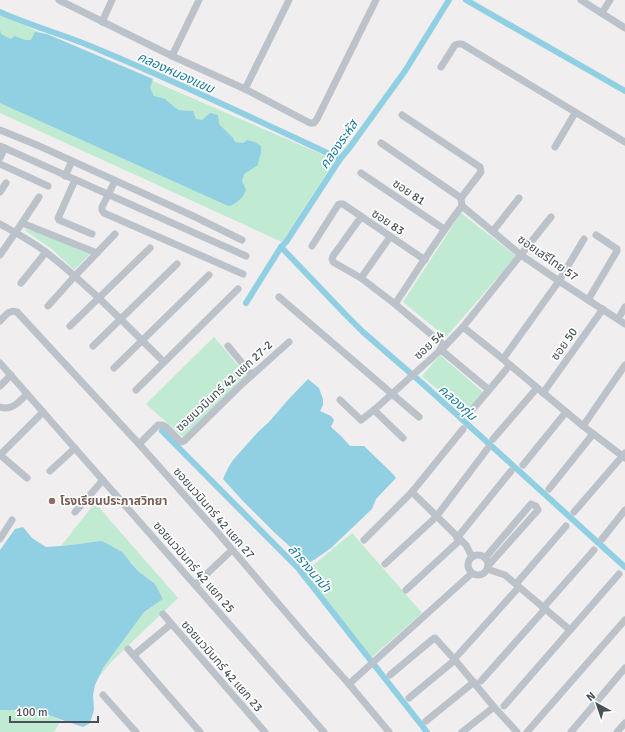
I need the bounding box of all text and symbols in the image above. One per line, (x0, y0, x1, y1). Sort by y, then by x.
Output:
water label: คลองหนองแขม (135, 49, 217, 97)
water label: คลองระหัส (316, 116, 362, 172)
street label: ซอย 81 (389, 176, 428, 209)
street label: ซอย 83 (368, 206, 407, 239)
street label: ซอยเสรีไทย 57 (515, 232, 581, 285)
street label: ซอย 50 (548, 325, 581, 363)
street label: ซอย 54 (411, 327, 448, 363)
street label: ซอยนวมินทร์ 42 แยก 27-2 (173, 338, 276, 435)
water label: คลองกุ่ม (435, 382, 480, 425)
street label: ซอยนวมินทร์ 42 แยก 27 (170, 464, 257, 562)
place label: โรงเรียนประภาสวิทยา (60, 494, 168, 509)
marker: โรงเรียนประภาสวิทยา (47, 496, 57, 506)
street label: ซอยนวมินทร์ 42 แยก 25 (150, 518, 237, 616)
water label: ลำรางนาป่า (284, 542, 335, 596)
street label: ซอยนวมินทร์ 42 แยก 23 (178, 617, 265, 715)
north arrow (577, 684, 617, 724)
text: N (584, 689, 598, 704)
scale bar (10, 698, 98, 724)
text: 100 m (16, 705, 48, 720)

